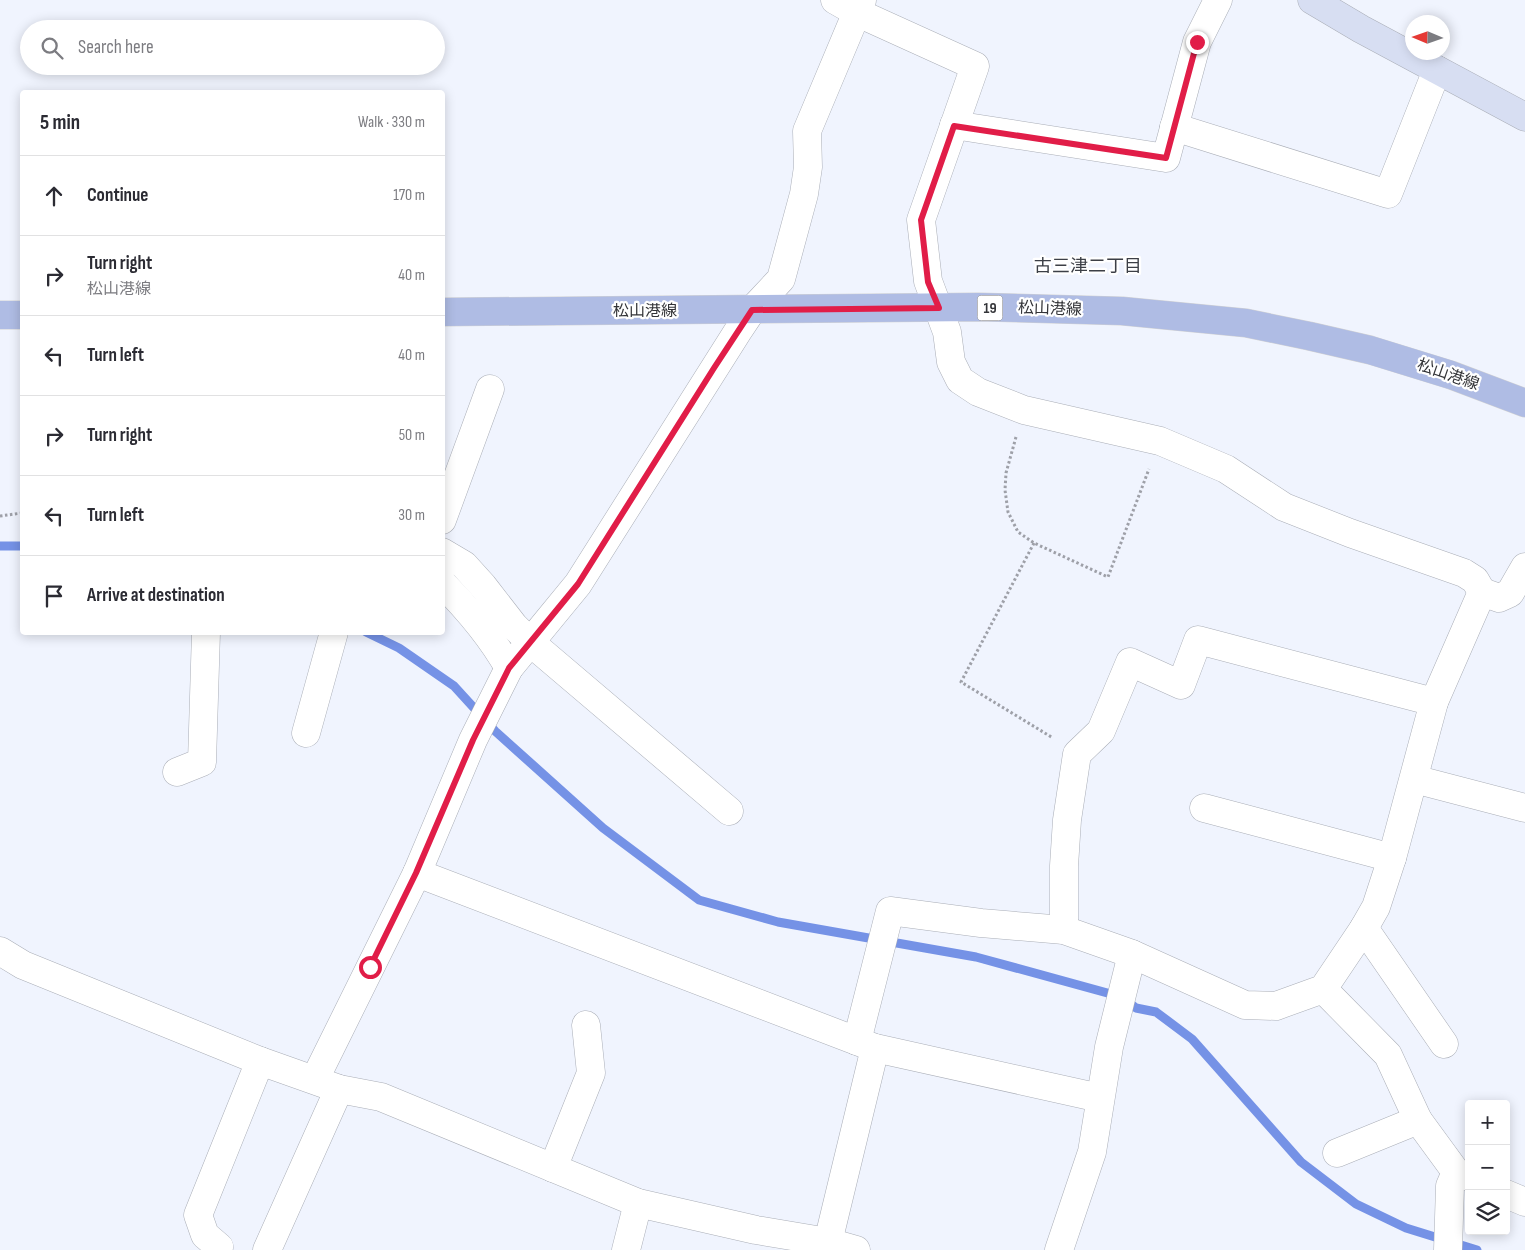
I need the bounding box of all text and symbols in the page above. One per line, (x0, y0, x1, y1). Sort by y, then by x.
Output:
north arrow (1405, 15, 1450, 60)
search box (20, 20, 445, 75)
route end (1186, 31, 1209, 54)
icon: search (38, 34, 66, 62)
text: Search here (78, 36, 154, 59)
text: 5 min (40, 110, 80, 135)
text: Walk · 330 m (358, 113, 425, 132)
icon: ahead (40, 182, 68, 210)
text: Continue (87, 184, 148, 207)
text: 170 m (393, 186, 425, 205)
text: Turn right (87, 252, 152, 275)
district label: 古三津二丁目 (1034, 256, 1142, 277)
icon: right (40, 262, 68, 290)
text: 40 m (398, 266, 425, 285)
text: 松山港線 (87, 280, 151, 299)
road number: 19 (978, 296, 1002, 320)
street label: 松山港線 (1018, 298, 1082, 320)
street label: 松山港線 (613, 302, 677, 321)
icon: left (40, 342, 68, 370)
text: Turn left (87, 344, 144, 367)
text: 40 m (398, 346, 425, 365)
street label: 松山港線 (1415, 356, 1481, 394)
icon: right (40, 422, 68, 450)
text: Turn right (87, 424, 152, 447)
text: 50 m (399, 426, 425, 445)
icon: left (40, 502, 68, 530)
text: Turn left (87, 504, 144, 527)
text: 30 m (398, 506, 425, 525)
icon: arrive (40, 582, 68, 610)
text: Arrive at destination (87, 584, 225, 607)
route start (359, 956, 382, 979)
map controls (1465, 1100, 1510, 1235)
button: + (1465, 1100, 1510, 1145)
button: − (1465, 1145, 1510, 1190)
button: layers (1465, 1190, 1510, 1235)

